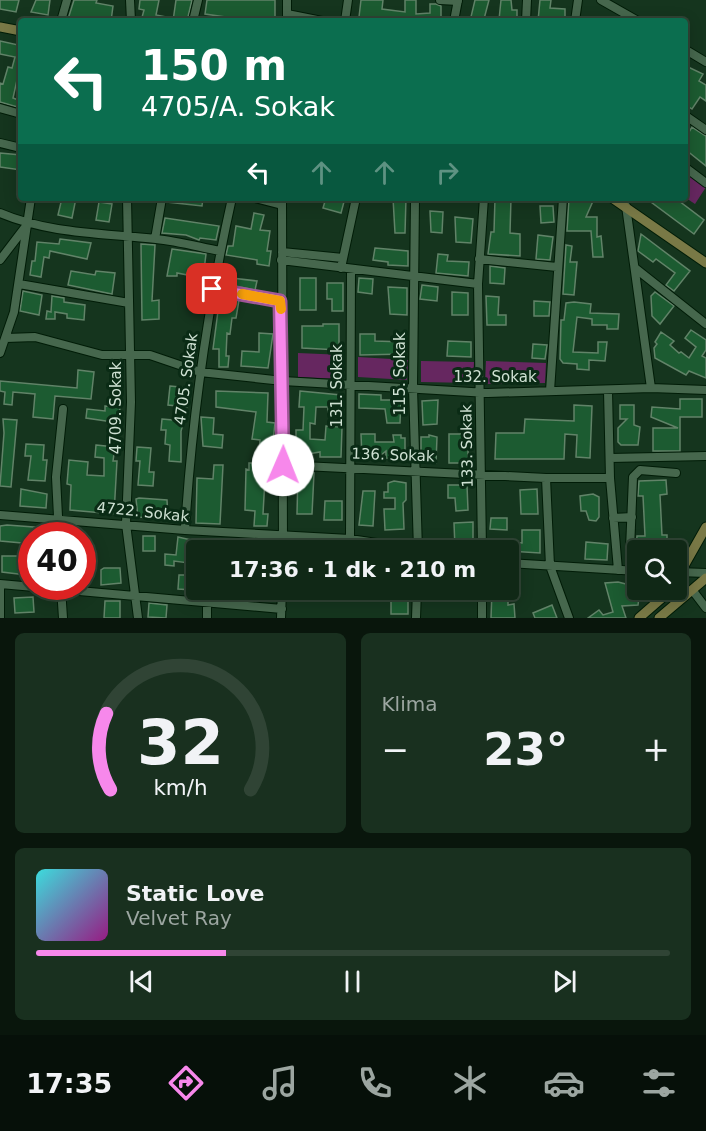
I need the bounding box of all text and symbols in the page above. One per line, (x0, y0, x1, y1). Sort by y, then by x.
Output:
text: 150 m (141, 41, 287, 90)
icon: left (42, 42, 120, 120)
text: 4705/A. Sokak (141, 91, 335, 122)
icon: left (242, 156, 275, 189)
icon: ahead (305, 156, 338, 189)
icon: ahead (368, 156, 401, 189)
icon: right (431, 156, 464, 189)
pin (186, 263, 237, 314)
icon: arrive (195, 272, 228, 305)
street label: 4705. Sokak (171, 332, 201, 426)
street label: 115. Sokak (391, 332, 409, 416)
street label: 131. Sokak (328, 344, 346, 428)
street label: 4709. Sokak (107, 361, 125, 454)
street label: 132. Sokak (453, 368, 537, 386)
street label: 133. Sokak (457, 404, 477, 488)
position arrow (251, 433, 315, 497)
street label: 136. Sokak (351, 445, 435, 465)
street label: 4722. Sokak (96, 498, 190, 526)
speed limit sign: 40 (18, 522, 96, 600)
map controls (627, 540, 687, 600)
button: search (627, 540, 687, 600)
text: 17:36 · 1 dk · 210 m (229, 557, 476, 582)
text: Klima (382, 692, 437, 716)
text: 32 (137, 706, 224, 779)
text: 23° (483, 723, 568, 776)
text: − (382, 730, 409, 769)
text: + (642, 730, 670, 769)
text: km/h (153, 775, 207, 800)
text: Static Love (126, 881, 264, 906)
text: Velvet Ray (126, 906, 232, 930)
icon: previous (125, 965, 158, 998)
icon: pause (336, 965, 369, 998)
icon: next (548, 965, 581, 998)
icon: directions (165, 1062, 207, 1104)
icon: music (259, 1062, 301, 1104)
icon: phone (354, 1062, 396, 1104)
icon: climate (449, 1062, 491, 1104)
icon: car (543, 1062, 585, 1104)
icon: filters (638, 1062, 680, 1104)
text: 17:35 (26, 1068, 112, 1099)

